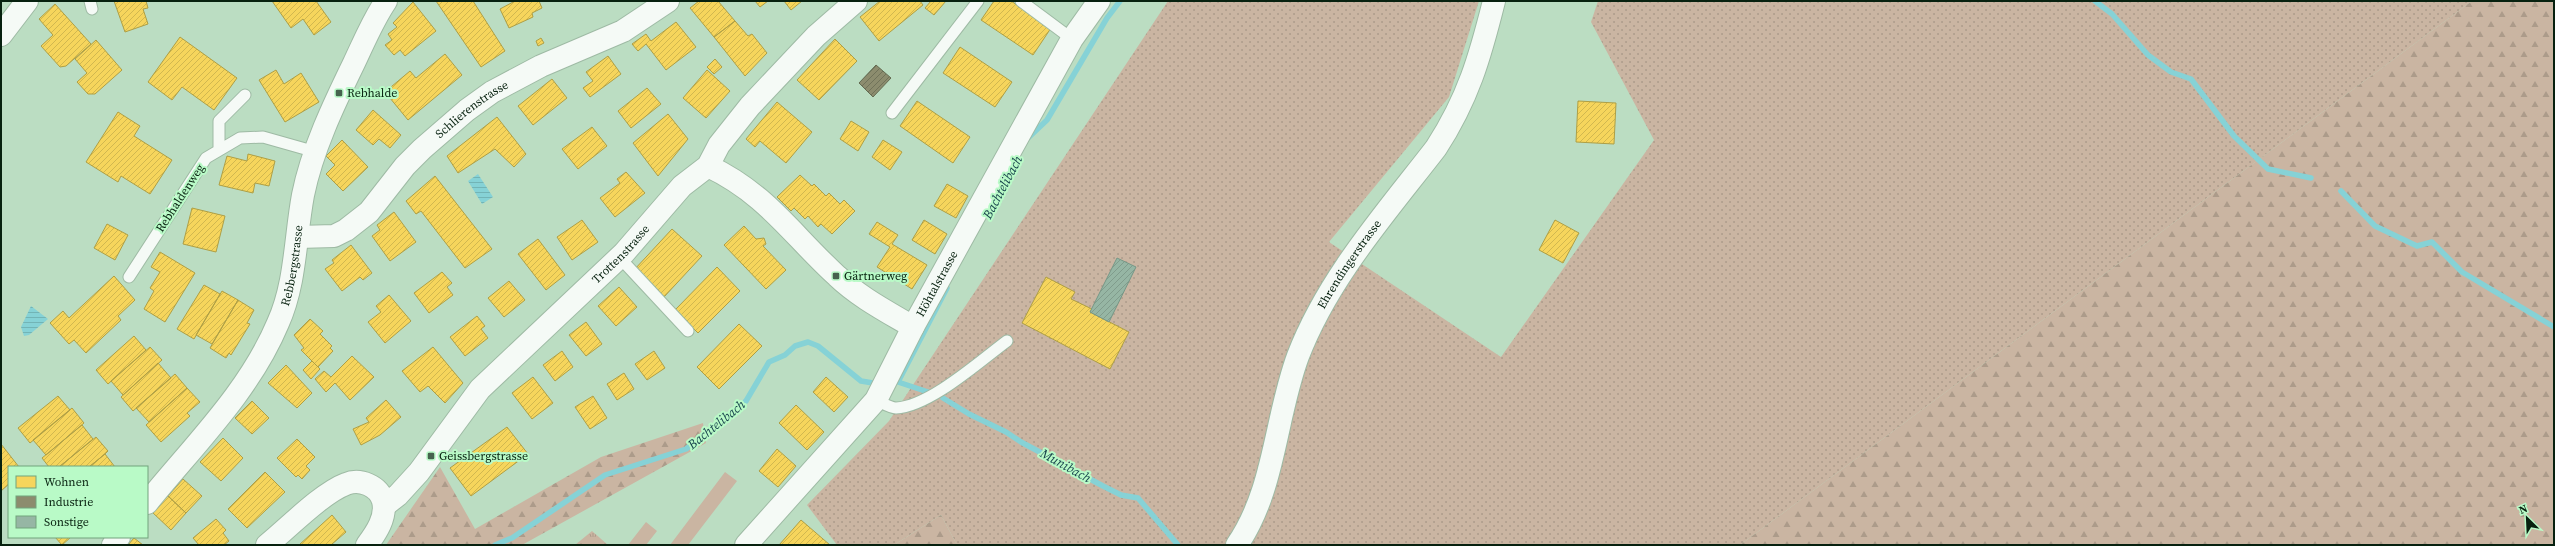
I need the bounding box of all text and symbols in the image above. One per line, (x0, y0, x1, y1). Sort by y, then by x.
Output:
street label: Schlierenstrasse (432, 77, 511, 142)
place label: Rebhalde (347, 85, 397, 101)
marker: Rebhalde (334, 88, 344, 98)
water label: Bachtelibach (978, 153, 1026, 223)
street label: Rebhaldenweg (152, 161, 208, 235)
street label: Ehrendingerstrasse (1314, 216, 1385, 312)
street label: Trottenstrasse (589, 221, 653, 287)
street label: Rebbergstrasse (277, 224, 306, 308)
street label: Höhtalstrasse (912, 248, 962, 320)
place label: Gärtnerweg (844, 268, 907, 284)
marker: Gärtnerweg (831, 271, 841, 281)
water label: Bachtelibach (683, 396, 749, 453)
water label: Munibach (1036, 444, 1094, 486)
place label: Geissbergstrasse (439, 448, 528, 464)
marker: Geissbergstrasse (426, 451, 436, 461)
legend (8, 466, 148, 538)
text: Wohnen (44, 474, 89, 490)
text: Industrie (44, 494, 93, 510)
north arrow (2507, 498, 2547, 538)
text: N (2516, 501, 2530, 518)
text: Sonstige (44, 514, 89, 530)

